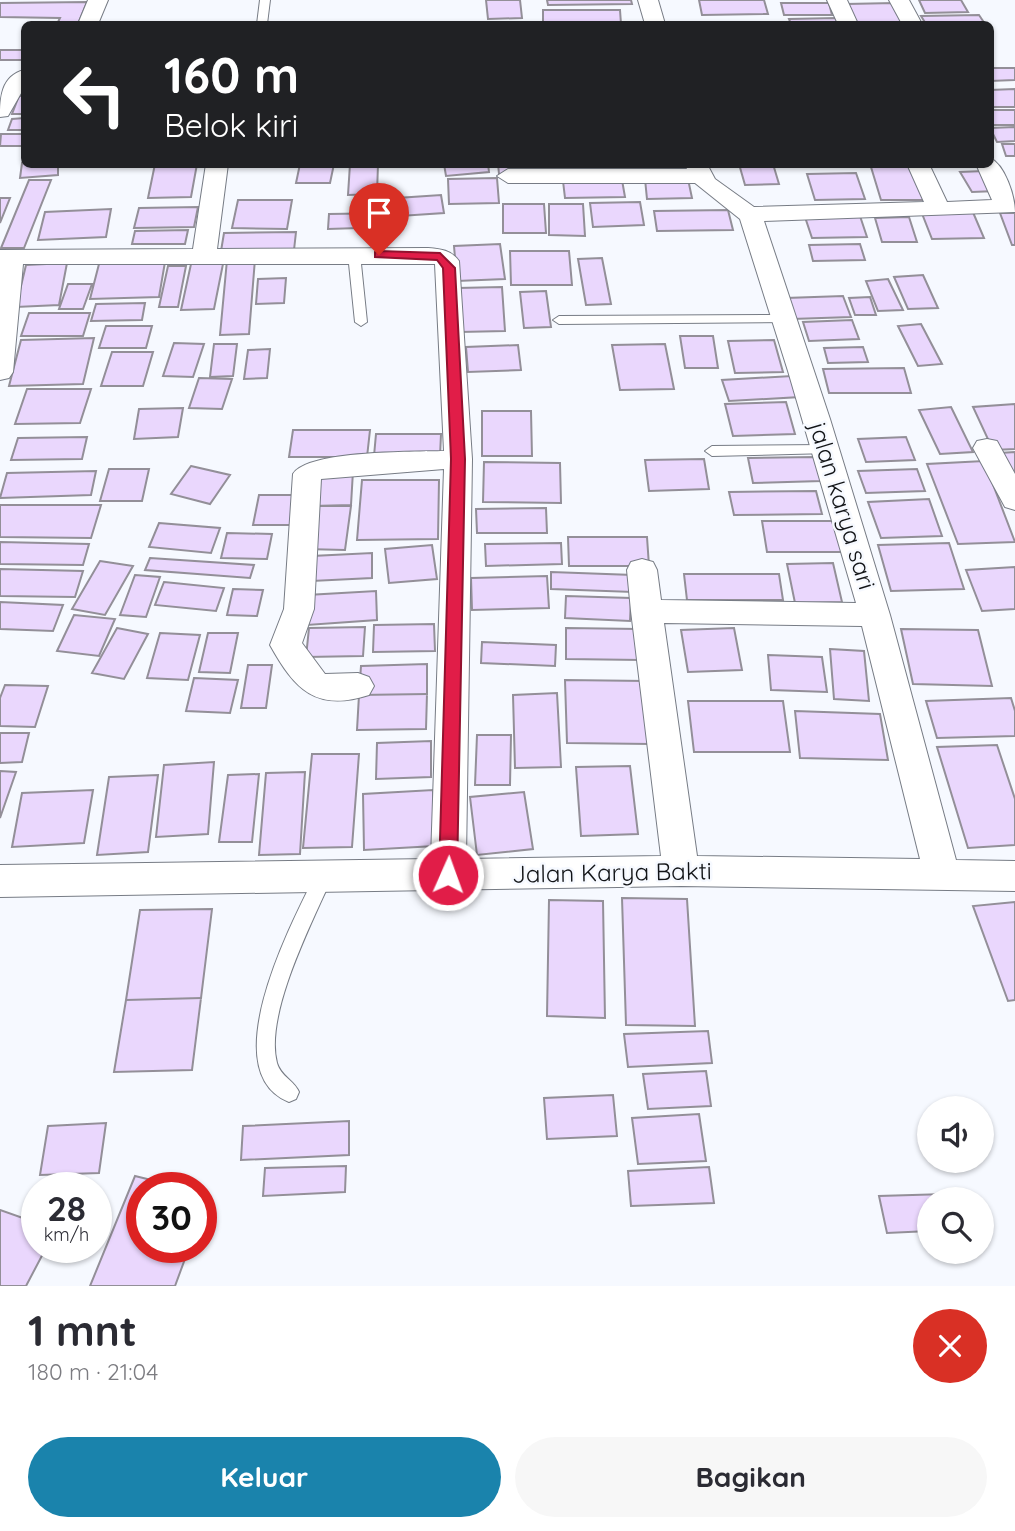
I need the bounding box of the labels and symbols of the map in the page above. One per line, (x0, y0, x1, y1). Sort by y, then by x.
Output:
pin (349, 183, 409, 255)
street label: jalan karya sari (803, 418, 883, 593)
position arrow (411, 838, 485, 912)
street label: Jalan Karya Bakti (512, 855, 712, 889)
speed limit sign: 30 (126, 1172, 217, 1263)

